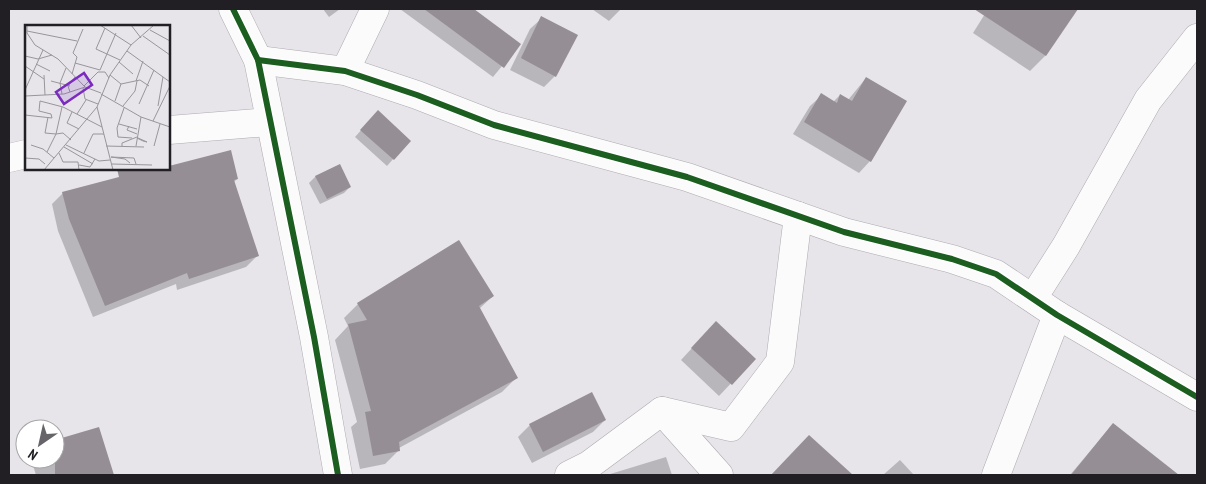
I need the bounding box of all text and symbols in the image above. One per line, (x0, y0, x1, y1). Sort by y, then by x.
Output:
inset map (25, 25, 170, 170)
north arrow (15, 419, 65, 469)
text: N (25, 445, 41, 464)

